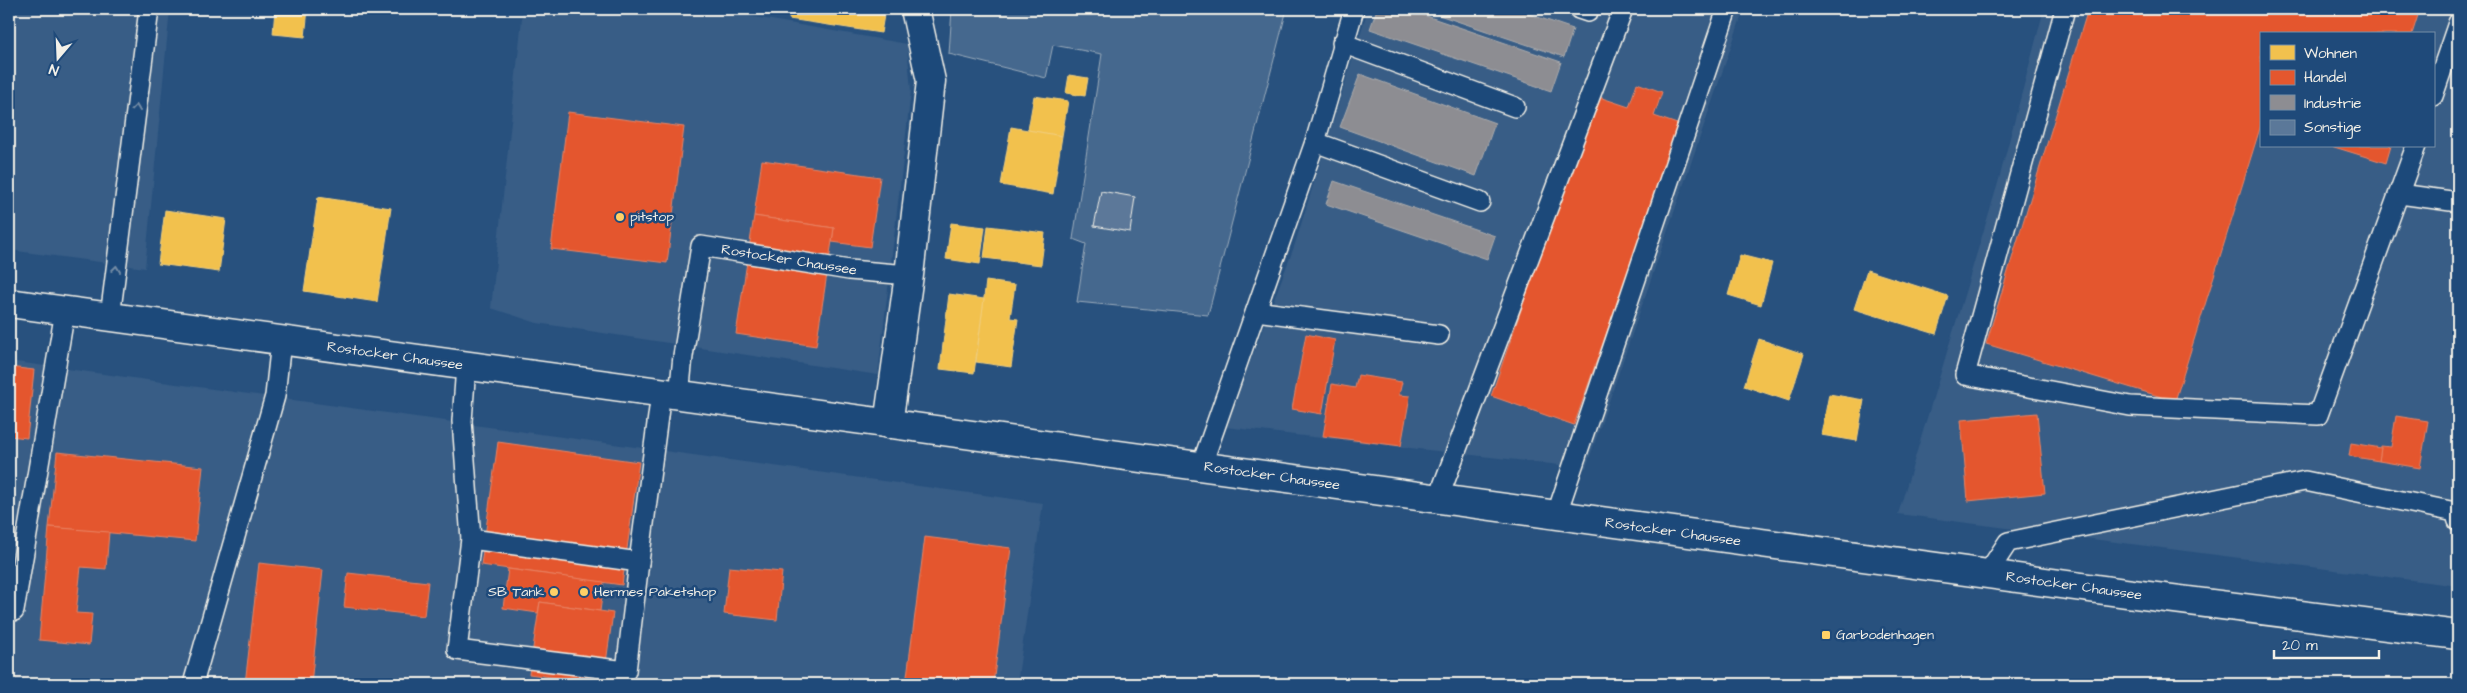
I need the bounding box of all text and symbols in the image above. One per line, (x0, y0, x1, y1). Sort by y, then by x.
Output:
north arrow (32, 32, 82, 82)
legend (2260, 32, 2434, 148)
text: Wohnen (2304, 43, 2358, 64)
text: N (46, 58, 62, 80)
text: Handel (2304, 67, 2346, 88)
text: Industrie (2304, 93, 2361, 114)
one-way arrow (130, 103, 141, 111)
text: Sonstige (2304, 117, 2361, 139)
place label: pitstop (630, 207, 674, 227)
marker: pitstop (614, 211, 626, 223)
street label: Rostocker Chaussee (720, 239, 859, 281)
one-way arrow (110, 265, 121, 273)
street label: Rostocker Chaussee (326, 337, 465, 375)
street label: Rostocker Chaussee (1203, 457, 1342, 495)
street label: Rostocker Chaussee (1604, 513, 1743, 551)
street label: Rostocker Chaussee (2005, 567, 2144, 605)
place label: SB Tank (488, 582, 544, 602)
place label: Hermes Paketshop (594, 582, 717, 602)
marker: SB Tank (548, 586, 560, 598)
marker: Hermes Paketshop (578, 586, 590, 598)
place label: Garbodenhagen (1836, 625, 1934, 645)
scale bar (2274, 628, 2380, 660)
marker: Garbodenhagen (1820, 629, 1832, 641)
text: 20 m (2282, 635, 2318, 656)

